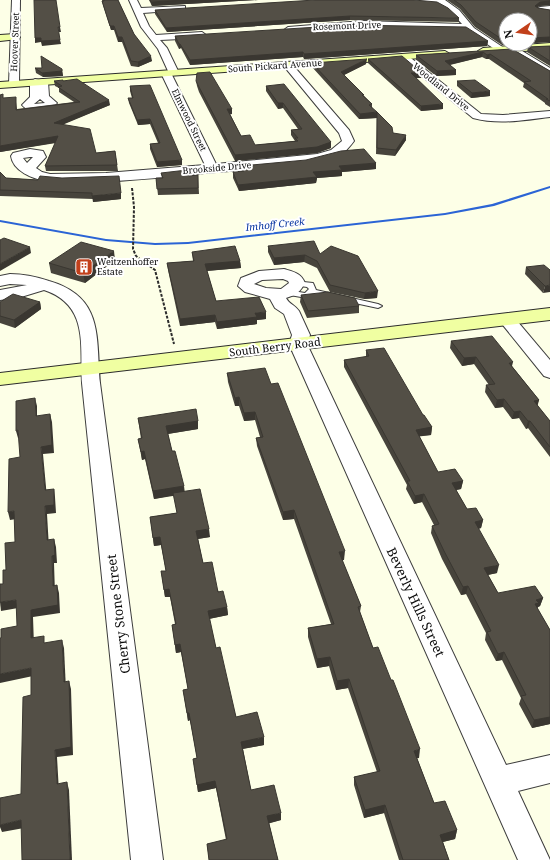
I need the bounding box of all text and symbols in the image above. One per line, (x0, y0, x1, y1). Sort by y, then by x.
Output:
street label: Hoover Street (7, 12, 22, 72)
north arrow (498, 12, 538, 52)
street label: Rosemont Drive (312, 18, 382, 33)
text: N (499, 28, 516, 40)
street label: South Pickard Avenue (227, 56, 323, 75)
street label: Woodland Drive (410, 60, 473, 114)
street label: Elmwood Street (169, 86, 210, 153)
street label: Brookside Drive (182, 158, 252, 177)
water label: Imhoff Creek (244, 214, 306, 234)
place label: Weitzenhoffer Estate (97, 255, 159, 278)
building icon: Weitzenhoffer Estate (74, 257, 94, 277)
street label: South Berry Road (228, 333, 322, 360)
street label: Beverly Hills Street (383, 544, 449, 660)
street label: Cherry Stone Street (102, 553, 134, 675)

